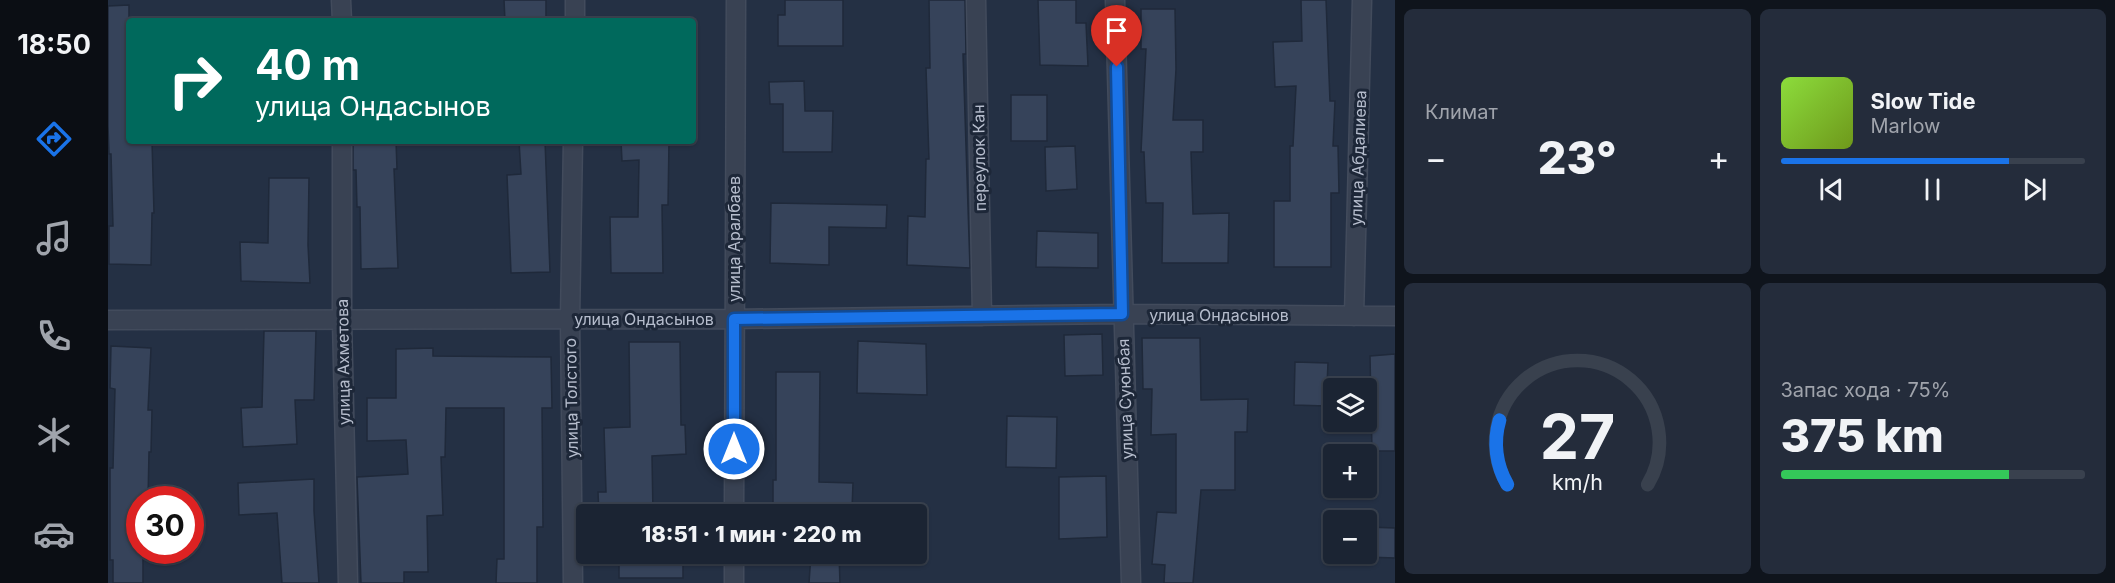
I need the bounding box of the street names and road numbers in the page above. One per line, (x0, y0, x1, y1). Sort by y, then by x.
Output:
street label: улица Абдалиева (1346, 90, 1370, 226)
street label: переулок Кан (968, 104, 990, 212)
street label: улица Аралбаев (724, 176, 744, 302)
street label: улица Ахметова (332, 299, 354, 425)
street label: улица Ондасынов (1149, 305, 1289, 325)
street label: улица Ондасынов (574, 309, 714, 329)
street label: улица Толстого (560, 338, 582, 458)
street label: улица Суюнбая (1113, 338, 1137, 460)

